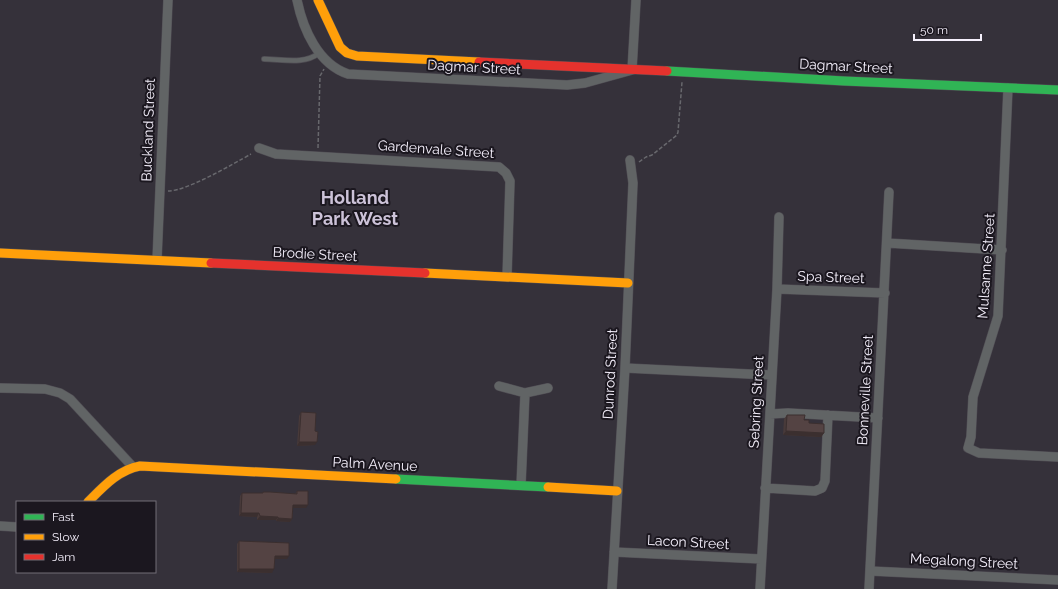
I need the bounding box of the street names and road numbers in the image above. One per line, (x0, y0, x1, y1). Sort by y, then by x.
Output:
street label: Dagmar Street (799, 56, 894, 76)
street label: Dagmar Street (427, 57, 522, 77)
street label: Buckland Street (138, 78, 158, 182)
street label: Gardenvale Street (377, 137, 495, 161)
street label: Mulsanne Street (974, 212, 998, 319)
street label: Brodie Street (272, 244, 358, 264)
street label: Spa Street (797, 268, 865, 286)
street label: Dunrod Street (600, 328, 620, 420)
street label: Bonneville Street (854, 334, 876, 446)
street label: Sebring Street (746, 355, 766, 449)
street label: Palm Avenue (332, 454, 418, 474)
street label: Lacon Street (646, 532, 730, 552)
street label: Megalong Street (910, 550, 1019, 572)

